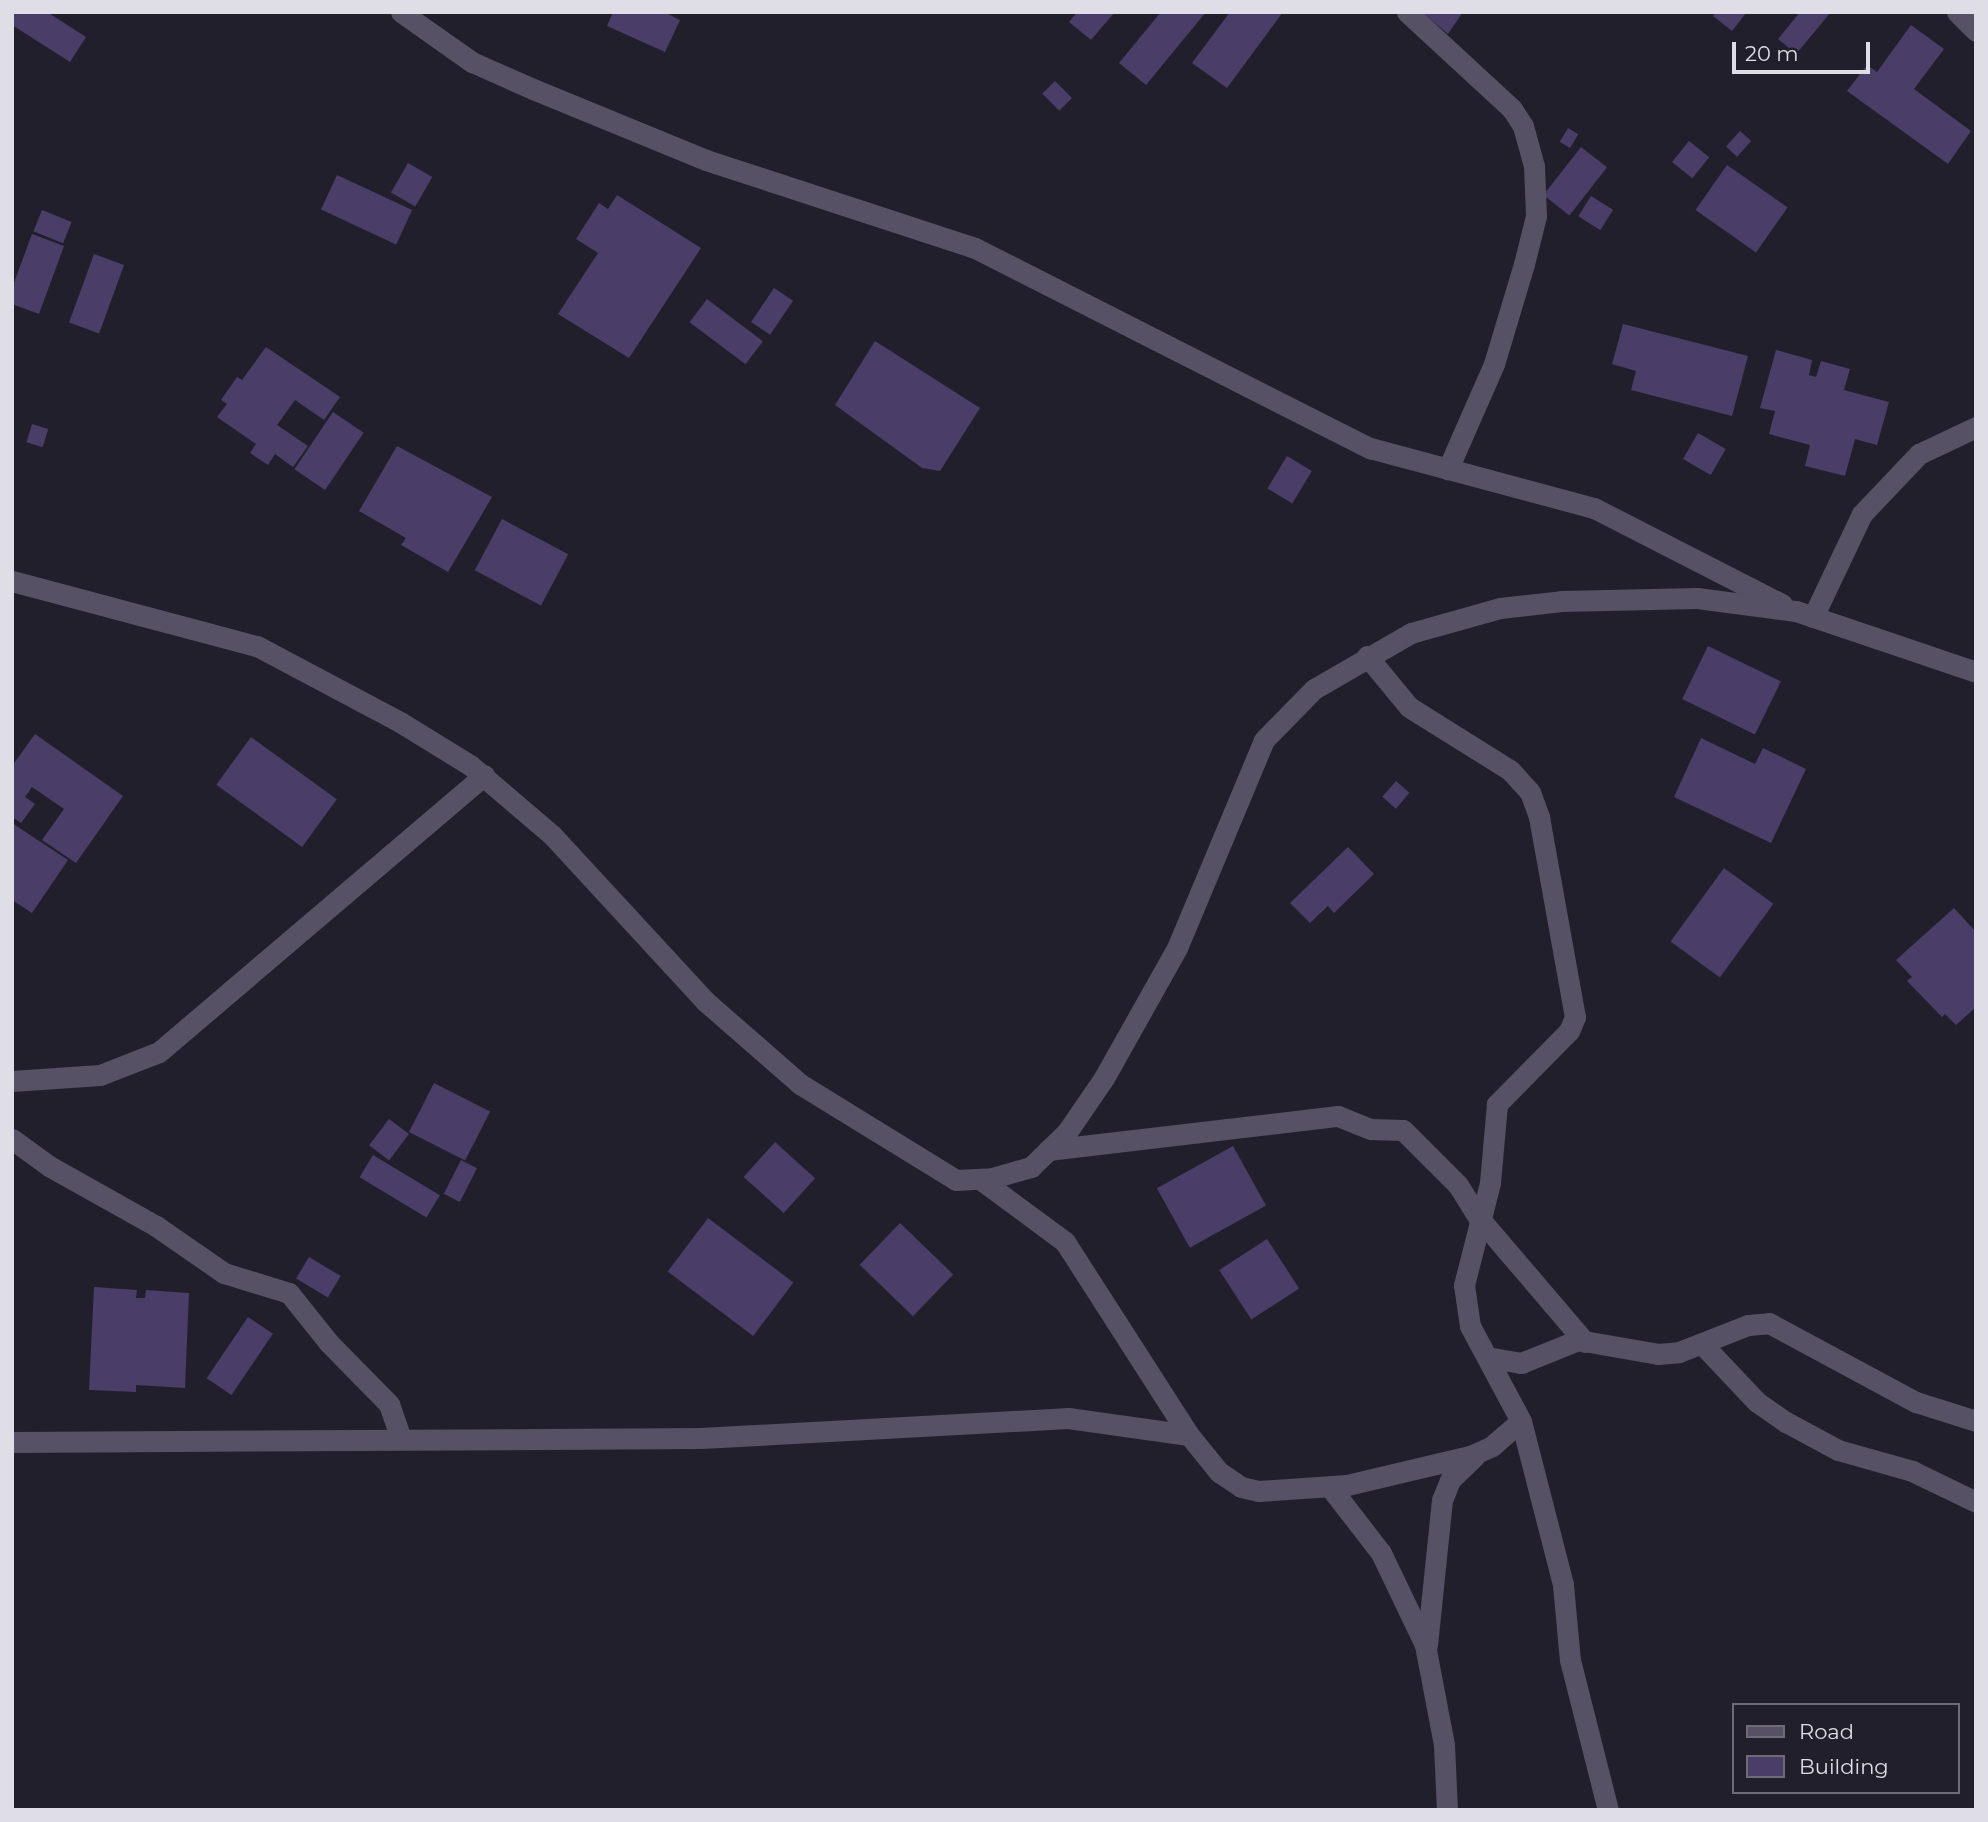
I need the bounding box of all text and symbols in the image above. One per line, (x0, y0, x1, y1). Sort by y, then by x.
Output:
scale bar (1736, 28, 1874, 72)
text: 20 m (1745, 41, 1799, 66)
legend (1732, 1703, 1960, 1794)
text: Road (1799, 1719, 1854, 1744)
text: Building (1799, 1754, 1889, 1779)

